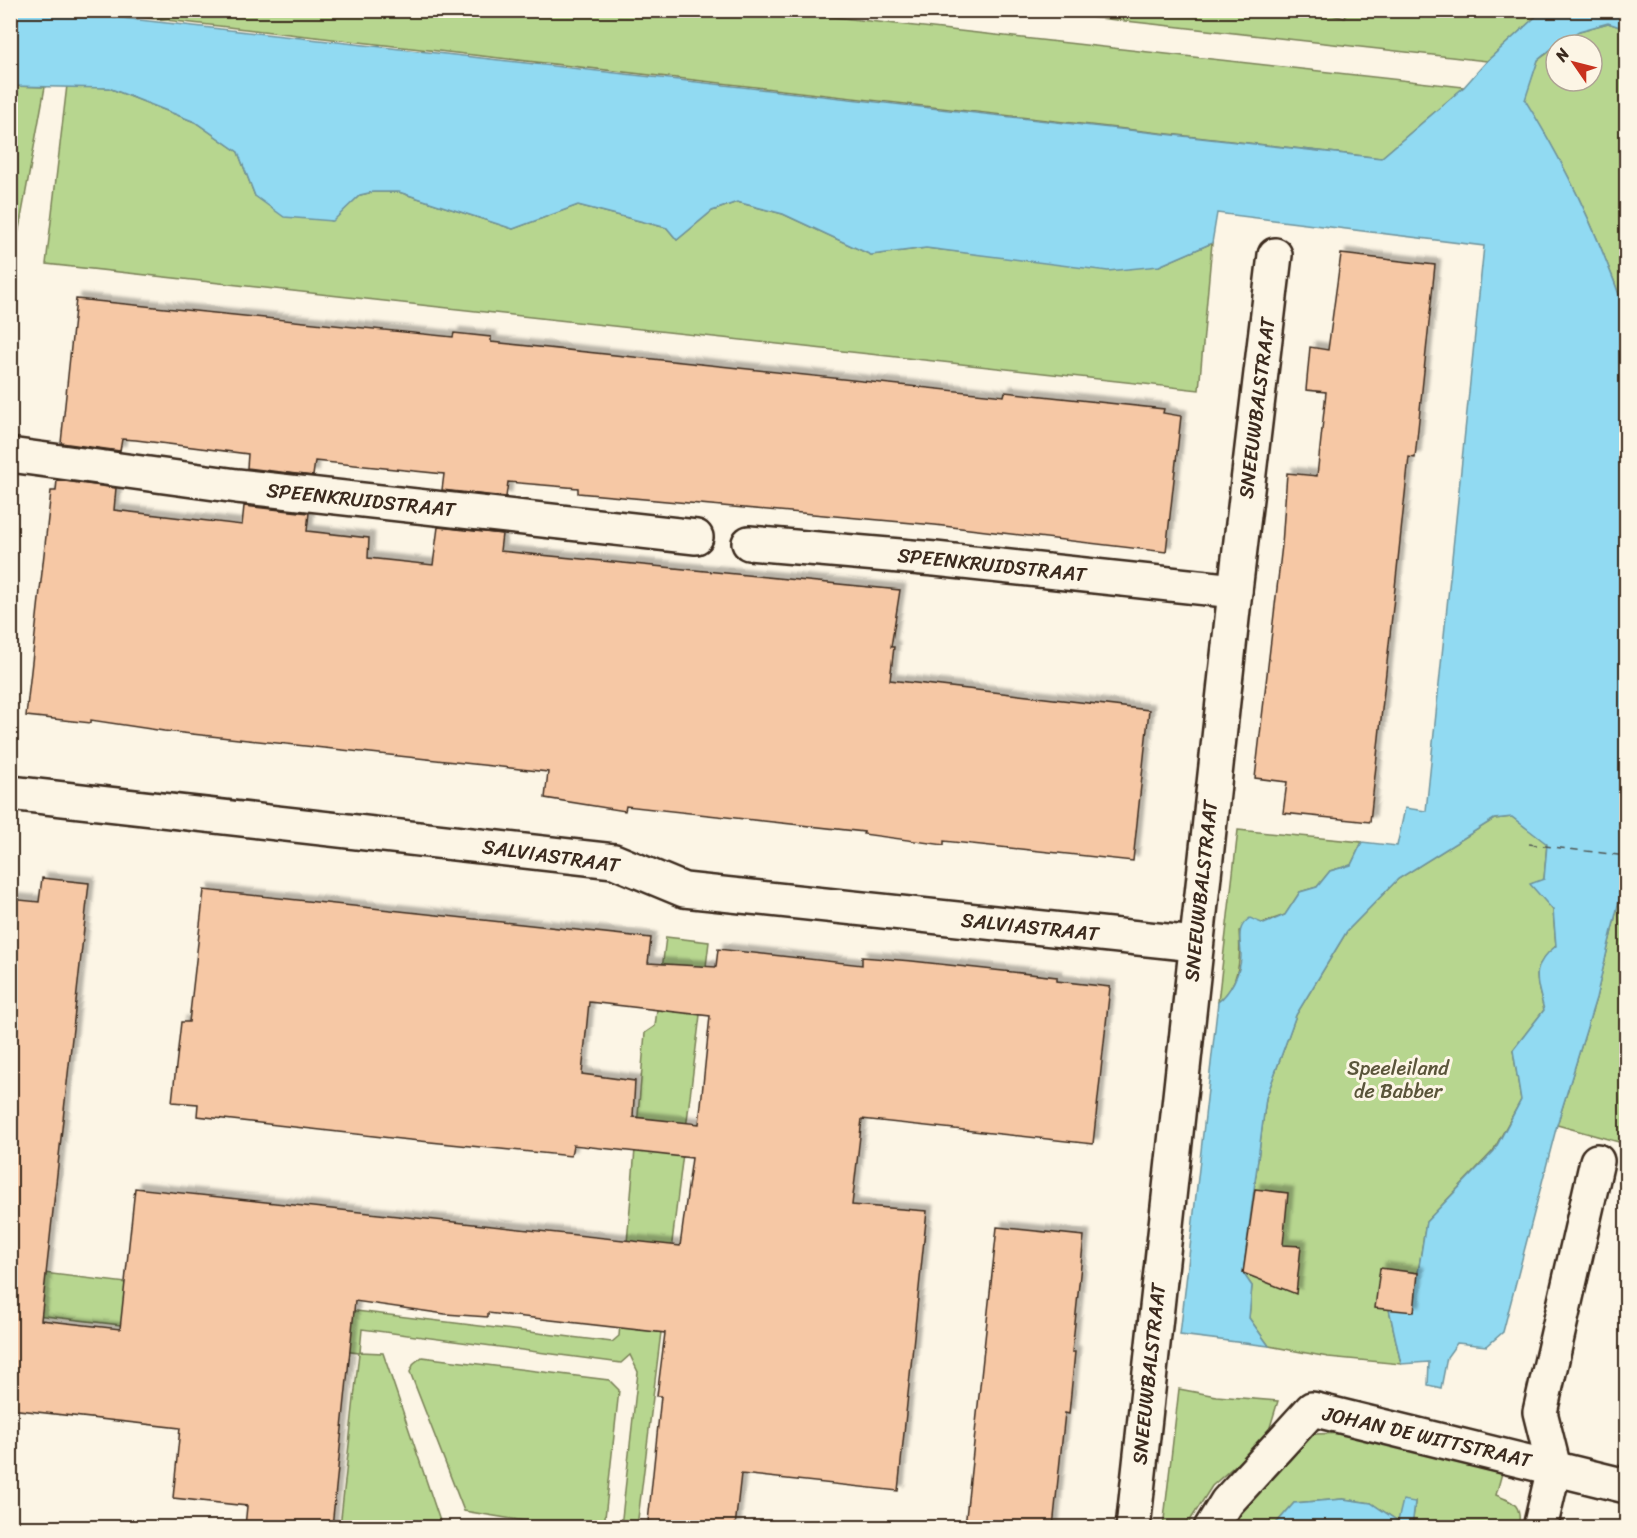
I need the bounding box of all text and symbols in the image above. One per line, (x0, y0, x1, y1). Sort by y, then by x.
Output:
north arrow (1544, 33, 1604, 93)
text: N (1546, 41, 1578, 68)
street label: SNEEUWBALSTRAAT (1229, 314, 1286, 501)
street label: SPEENKRUIDSTRAAT (265, 473, 459, 528)
street label: SPEENKRUIDSTRAAT (896, 538, 1090, 593)
street label: SNEEUWBALSTRAAT (1174, 797, 1228, 983)
street label: SALVIASTRAAT (480, 829, 624, 883)
street label: SALVIASTRAAT (959, 902, 1102, 952)
park label: Speeleiland de Babber (1347, 1051, 1450, 1109)
street label: SNEEUWBALSTRAAT (1122, 1280, 1176, 1466)
street label: JOHAN DE WITTSTRAAT (1318, 1396, 1536, 1478)

